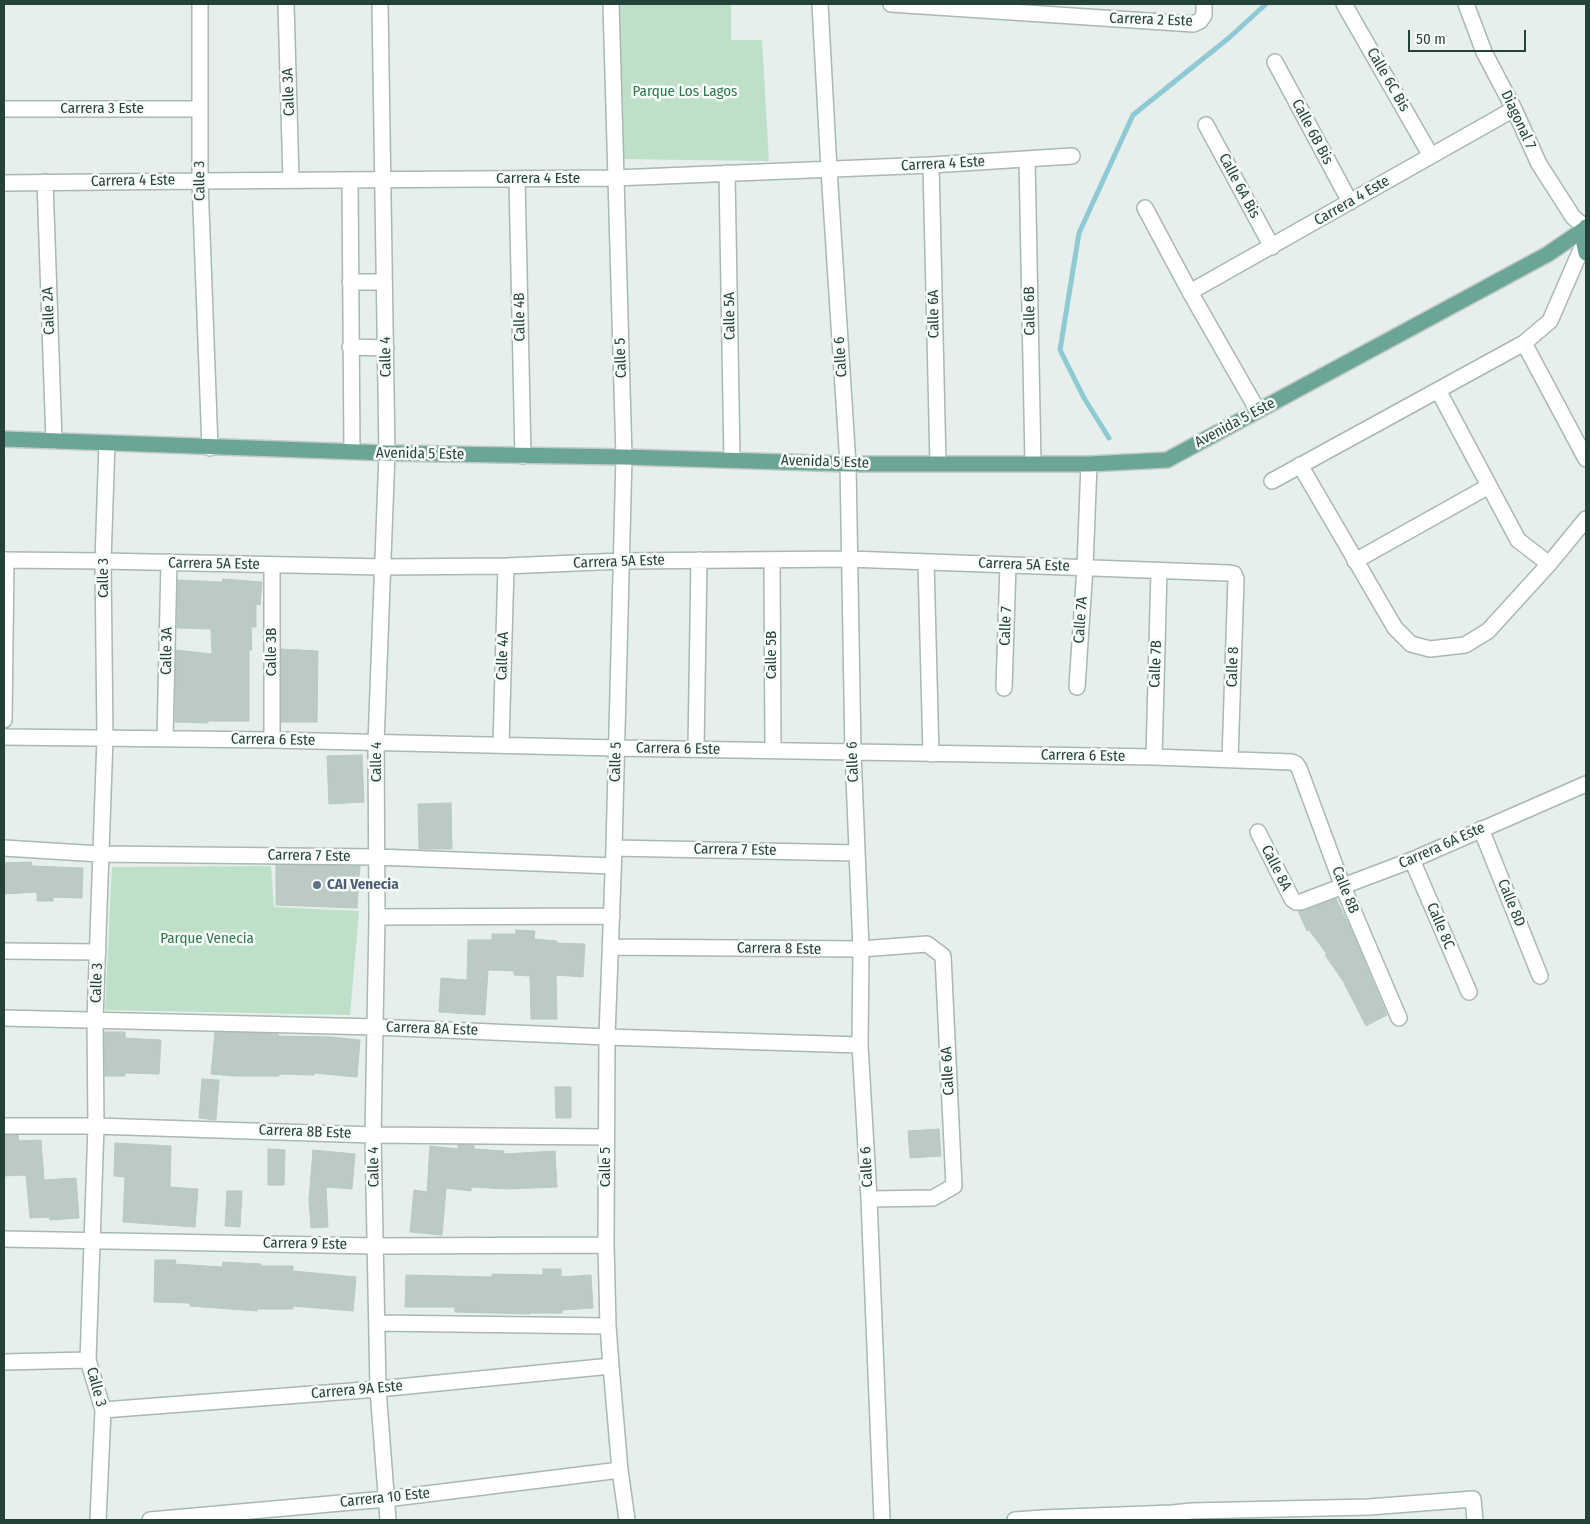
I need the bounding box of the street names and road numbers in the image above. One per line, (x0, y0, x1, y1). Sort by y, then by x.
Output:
street label: Carrera 2 Este (1109, 10, 1193, 30)
street label: Calle 6C Bis (1363, 45, 1413, 115)
street label: Calle 3A (279, 68, 299, 116)
street label: Diagonal 7 (1497, 88, 1539, 152)
street label: Calle 6B Bis (1287, 96, 1337, 168)
street label: Carrera 3 Este (60, 100, 144, 118)
street label: Calle 6A Bis (1214, 151, 1264, 221)
street label: Carrera 4 Este (901, 153, 985, 175)
street label: Calle 3 (191, 161, 209, 201)
street label: Carrera 4 Este (496, 170, 580, 188)
street label: Carrera 4 Este (91, 171, 175, 191)
street label: Carrera 4 Este (1311, 172, 1393, 230)
street label: Calle 6B (1021, 286, 1039, 336)
street label: Calle 2A (39, 287, 59, 335)
street label: Calle 6A (925, 289, 943, 339)
street label: Calle 4B (511, 292, 529, 342)
street label: Calle 5A (721, 292, 739, 340)
street label: Calle 4 (377, 336, 395, 378)
street label: Calle 6 (831, 336, 851, 378)
street label: Calle 5 (611, 338, 631, 378)
street label: Avenida 5 Este (1192, 394, 1278, 452)
street label: Avenida 5 Este (376, 444, 464, 464)
street label: Avenida 5 Este (781, 451, 869, 473)
street label: Carrera 5A Este (573, 551, 665, 573)
street label: Carrera 5A Este (168, 554, 260, 574)
street label: Carrera 5A Este (978, 554, 1070, 576)
street label: Calle 3 (95, 558, 113, 598)
street label: Calle 7A (1070, 596, 1092, 644)
street label: Calle 7 (996, 606, 1016, 646)
street label: Calle 3A (158, 627, 176, 675)
street label: Calle 3B (263, 628, 281, 676)
street label: Calle 4A (493, 631, 513, 681)
street label: Calle 5B (763, 631, 781, 679)
street label: Calle 7B (1146, 640, 1166, 688)
street label: Calle 8 (1223, 646, 1243, 688)
street label: Carrera 6 Este (231, 730, 315, 750)
street label: Carrera 6 Este (636, 739, 720, 759)
street label: Calle 6 (843, 741, 863, 783)
street label: Calle 4 (368, 742, 386, 782)
street label: Calle 5 (607, 742, 625, 782)
street label: Carrera 6 Este (1041, 746, 1125, 766)
street label: Carrera 6A Este (1396, 819, 1488, 873)
street label: Carrera 7 Este (693, 840, 777, 860)
street label: Calle 8A (1257, 842, 1295, 894)
street label: Carrera 7 Este (267, 846, 351, 866)
street label: Calle 8B (1327, 864, 1363, 916)
street label: Calle 8D (1493, 877, 1529, 929)
street label: Calle 8C (1422, 900, 1458, 952)
street label: Carrera 8 Este (737, 939, 821, 959)
street label: Calle 3 (87, 963, 107, 1003)
street label: Carrera 8A Este (386, 1018, 478, 1040)
street label: Calle 6A (938, 1046, 958, 1096)
street label: Carrera 8B Este (258, 1121, 352, 1143)
street label: Calle 4 (365, 1146, 383, 1188)
street label: Calle 6 (857, 1146, 877, 1188)
street label: Calle 5 (597, 1147, 615, 1187)
street label: Carrera 9 Este (263, 1234, 347, 1254)
street label: Calle 3 (82, 1365, 110, 1409)
street label: Carrera 9A Este (310, 1377, 404, 1403)
street label: Carrera 10 Este (339, 1484, 431, 1512)

